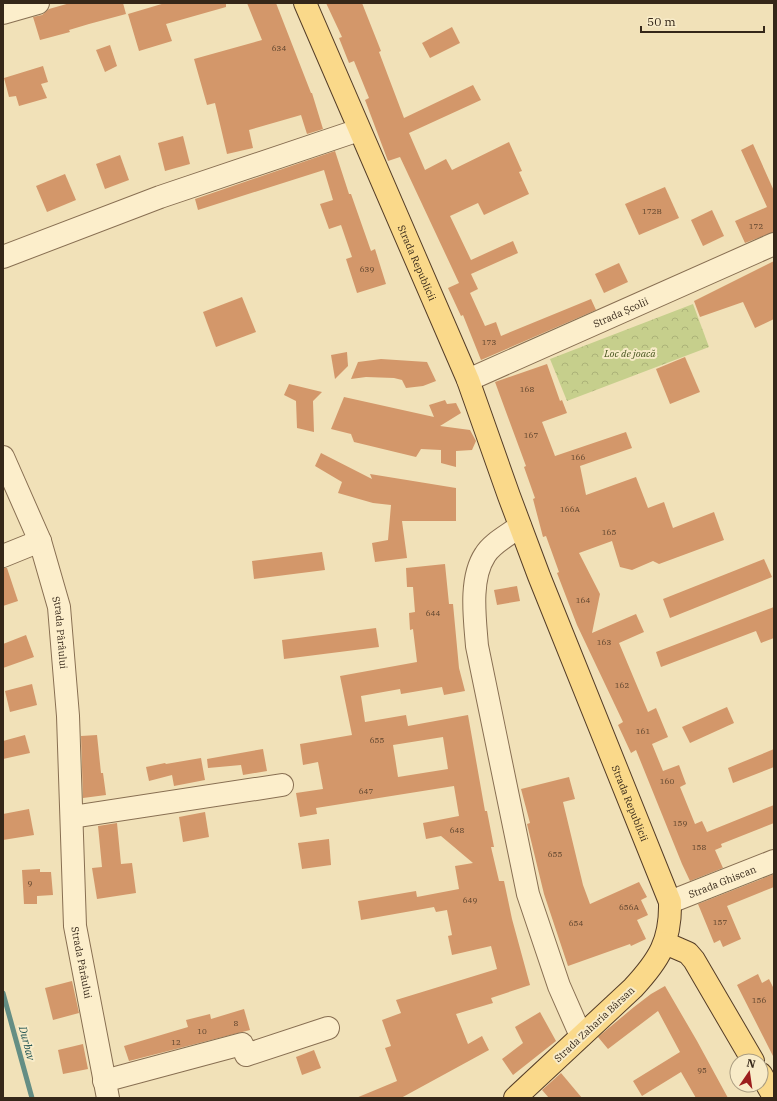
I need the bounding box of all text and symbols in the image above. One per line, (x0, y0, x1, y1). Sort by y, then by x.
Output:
scale bar (641, 8, 764, 34)
text: 50 m (647, 14, 676, 29)
house number: 634 (272, 43, 286, 53)
house number: 172B (642, 206, 662, 216)
house number: 172 (749, 221, 763, 231)
street label: Strada Republicii (395, 223, 439, 303)
house number: 639 (360, 264, 374, 274)
street label: Strada Școlii (591, 295, 650, 331)
house number: 173 (482, 337, 496, 347)
park label: Loc de joacă (603, 347, 656, 360)
house number: 168 (520, 384, 534, 394)
house number: 167 (524, 430, 538, 440)
house number: 166 (571, 452, 585, 462)
house number: 166A (560, 504, 580, 514)
house number: 165 (602, 527, 616, 537)
street label: Strada Pârâului (49, 595, 70, 670)
house number: 164 (576, 595, 590, 605)
house number: 644 (426, 608, 440, 618)
house number: 163 (597, 637, 611, 647)
house number: 162 (615, 680, 629, 690)
house number: 161 (636, 726, 650, 736)
house number: 655 (370, 735, 384, 745)
street label: Strada Republicii (609, 763, 651, 843)
house number: 160 (660, 776, 674, 786)
house number: 647 (359, 786, 373, 796)
house number: 159 (673, 818, 687, 828)
house number: 648 (450, 825, 464, 835)
house number: 158 (692, 842, 706, 852)
house number: 655 (548, 849, 562, 859)
street label: Strada Ghiscan (687, 863, 759, 901)
house number: 9 (28, 878, 33, 888)
house number: 649 (463, 895, 477, 905)
house number: 656A (619, 902, 639, 912)
house number: 157 (713, 917, 727, 927)
house number: 654 (569, 918, 583, 928)
street label: Strada Pârâului (68, 925, 95, 1000)
street label: Strada Zaharia Bârsan (551, 983, 638, 1065)
house number: 156 (752, 995, 766, 1005)
house number: 8 (234, 1018, 239, 1028)
water label: Durbav (15, 1023, 39, 1063)
house number: 10 (197, 1026, 207, 1036)
house number: 12 (171, 1037, 181, 1047)
north arrow (729, 1053, 769, 1093)
text: N (745, 1055, 757, 1071)
house number: 95 (697, 1065, 707, 1075)

